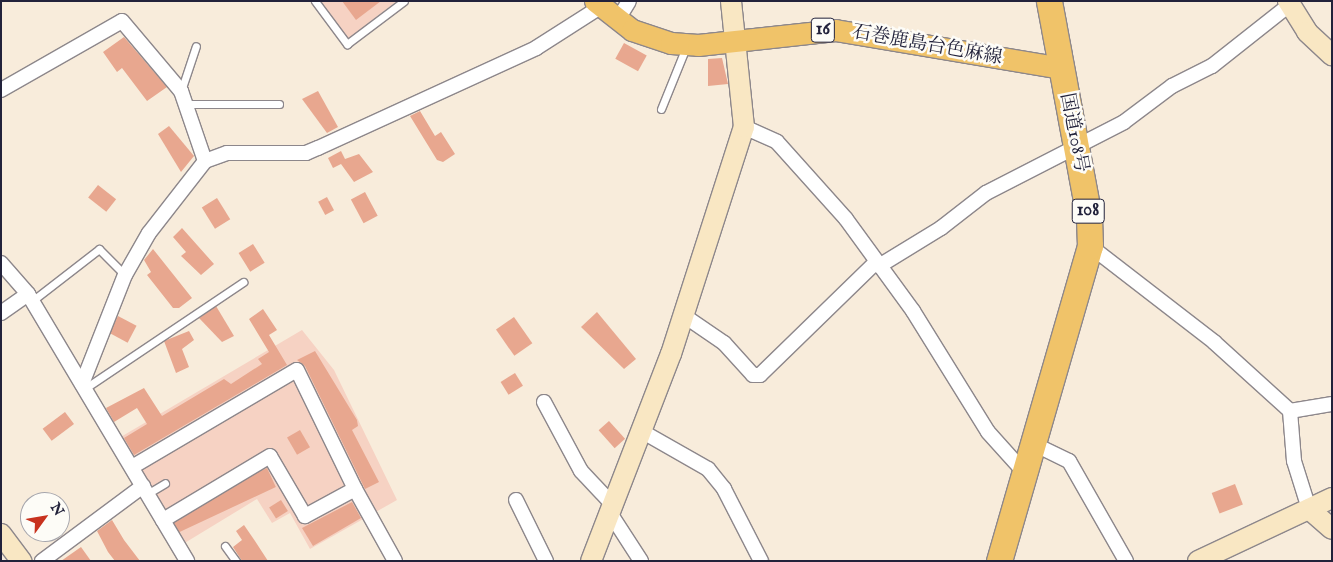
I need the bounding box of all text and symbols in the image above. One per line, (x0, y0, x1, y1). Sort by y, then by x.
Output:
road number: 16 (810, 14, 836, 46)
street label: 石巻鹿島台色麻線 (850, 22, 1004, 70)
street label: 国道108号 (1054, 91, 1092, 175)
road number: 108 (1070, 196, 1106, 227)
north arrow (20, 492, 70, 542)
text: N (46, 500, 68, 519)

